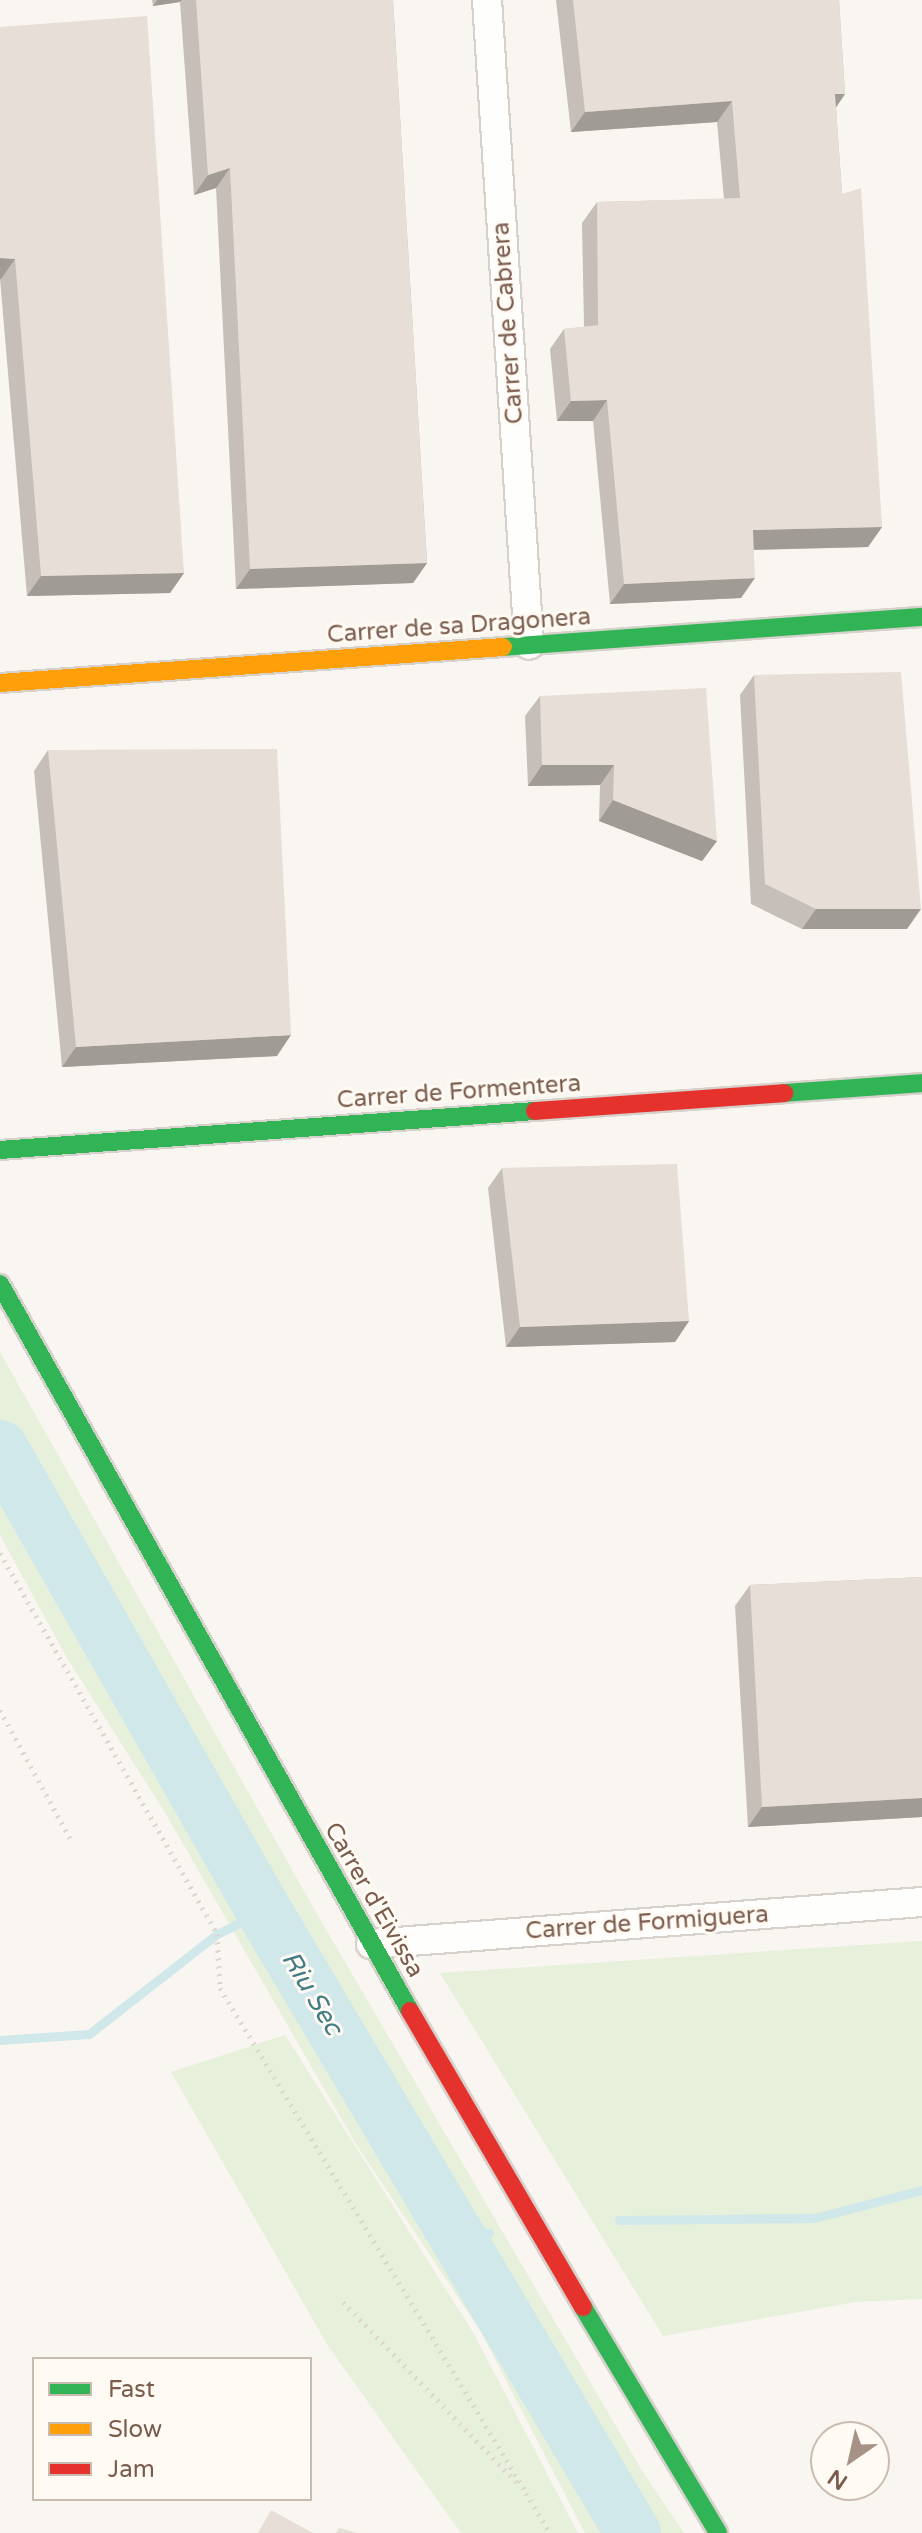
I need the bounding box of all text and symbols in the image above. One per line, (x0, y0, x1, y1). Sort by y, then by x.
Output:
street label: Carrer de Cabrera (487, 221, 529, 425)
street label: Carrer de sa Dragonera (326, 602, 592, 650)
street label: Carrer de Formentera (336, 1069, 582, 1115)
street label: Carrer d'Eivissa (318, 1817, 430, 1983)
street label: Carrer de Formiguera (524, 1900, 770, 1946)
water label: Riu Sec (275, 1945, 349, 2041)
legend (32, 2357, 312, 2501)
text: Fast (108, 2375, 155, 2404)
text: Slow (108, 2415, 162, 2444)
north arrow (810, 2421, 890, 2501)
text: Jam (108, 2455, 155, 2484)
text: N (823, 2464, 852, 2495)

